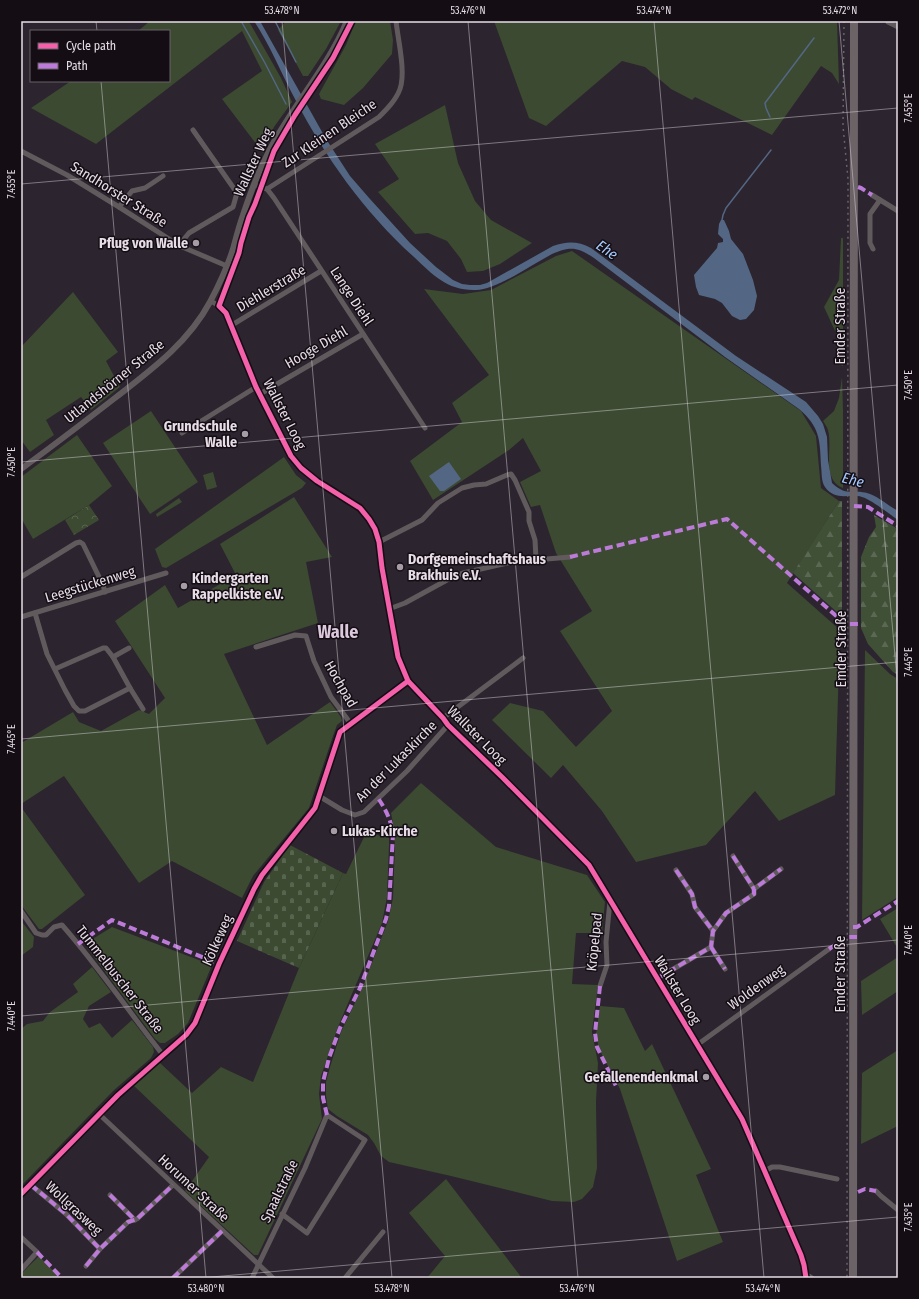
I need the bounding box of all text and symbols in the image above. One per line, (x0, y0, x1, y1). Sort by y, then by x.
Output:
text: 53.478°N (264, 5, 300, 17)
text: 53.476°N (451, 5, 485, 17)
text: 53.474°N (637, 5, 671, 17)
text: 53.472°N (823, 5, 857, 17)
legend (30, 30, 170, 82)
text: Cycle path (66, 39, 116, 53)
text: Path (66, 59, 88, 73)
text: 7.455°E (903, 93, 915, 122)
street label: Zur Kleinen Bleiche (279, 95, 380, 171)
street label: Wallster Weg (230, 125, 277, 199)
street label: Sandhorster Straße (67, 158, 170, 231)
text: 7.455°E (6, 169, 18, 198)
place label: Pflug von Walle (99, 235, 188, 252)
water label: Ehe (593, 236, 621, 264)
marker: Pflug von Walle (191, 238, 201, 248)
street label: Diehlerstraße (234, 261, 309, 316)
street label: Lange Diehl (326, 264, 377, 329)
street label: Emder Straße (832, 287, 849, 365)
street label: Hooge Diehl (282, 323, 351, 372)
street label: Utlandshörner Straße (61, 336, 168, 427)
text: 7.450°E (903, 370, 915, 400)
street label: Wallster Loog (260, 376, 310, 453)
place label: Grundschule Walle (164, 418, 237, 451)
marker: Grundschule Walle (240, 429, 250, 439)
text: 7.450°E (6, 447, 18, 477)
water label: Ehe (840, 468, 866, 492)
place label: Dorfgemeinschaftshaus Brakhuis e.V. (408, 551, 546, 584)
marker: Dorfgemeinschaftshaus Brakhuis e.V. (395, 562, 405, 572)
street label: Leegstückenweg (43, 563, 138, 606)
place label: Kindergarten Rappelkiste e.V. (192, 570, 284, 603)
marker: Kindergarten Rappelkiste e.V. (179, 581, 189, 591)
street label: Emder Straße (833, 610, 850, 688)
district label: Walle (318, 621, 359, 643)
text: 7.445°E (903, 647, 915, 677)
street label: Hochpad (320, 658, 361, 711)
street label: Wallster Loog (443, 702, 510, 769)
street label: An der Lukaskirche (352, 717, 441, 805)
text: 7.445°E (6, 724, 18, 754)
place label: Lukas-Kirche (342, 823, 418, 840)
marker: Lukas-Kirche (329, 826, 339, 836)
street label: Kölkeweg (199, 912, 236, 968)
street label: Kröpelpad (583, 912, 606, 972)
street label: Tummelbuscher Straße (72, 922, 167, 1037)
text: 7.440°E (903, 925, 915, 955)
street label: Emder Straße (832, 935, 849, 1013)
street label: Wallster Loog (651, 953, 705, 1028)
street label: Woldenweg (725, 961, 788, 1014)
text: 7.440°E (6, 1001, 18, 1031)
place label: Gefallenendenkmal (585, 1069, 698, 1086)
marker: Gefallenendenkmal (701, 1072, 711, 1082)
street label: Horumer Straße (155, 1151, 233, 1226)
street label: Spaalstraße (257, 1157, 302, 1225)
street label: Wollgrasweg (42, 1178, 106, 1239)
text: 7.435°E (903, 1202, 915, 1231)
text: 53.480°N (188, 1283, 224, 1295)
text: 53.478°N (374, 1283, 410, 1295)
text: 53.476°N (560, 1283, 594, 1295)
text: 53.474°N (746, 1283, 780, 1295)

